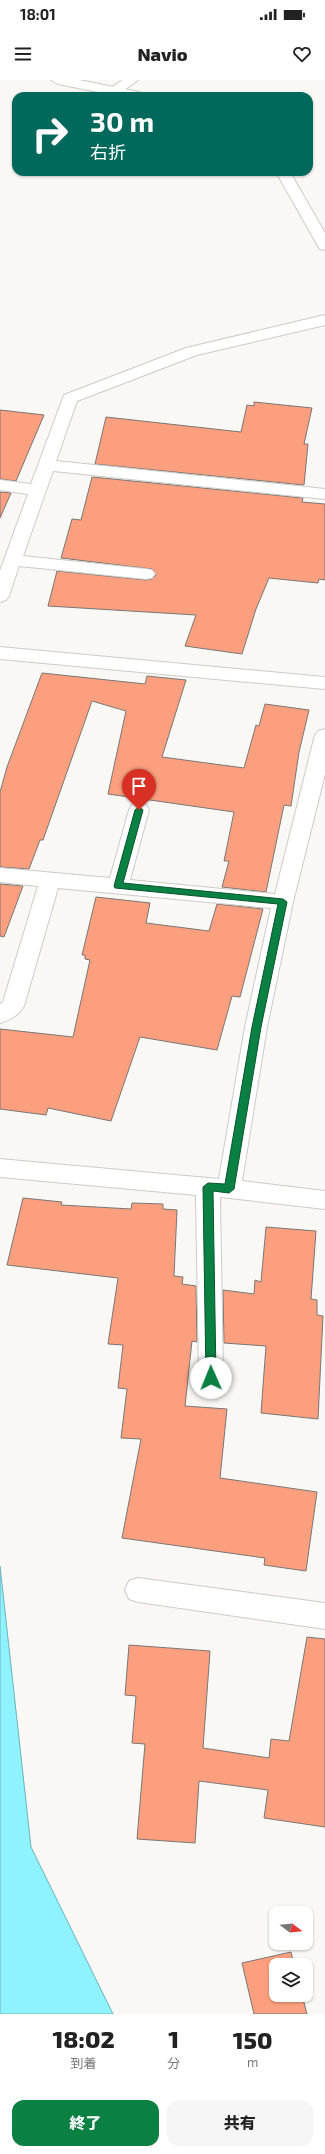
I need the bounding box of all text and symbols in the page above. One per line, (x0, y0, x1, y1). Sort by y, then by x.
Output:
text: 18:01 (20, 5, 56, 23)
icon: menu (12, 43, 34, 65)
text: Navio (137, 43, 188, 65)
icon: heart (291, 43, 313, 65)
text: 30 m (90, 104, 154, 138)
icon: right (24, 108, 76, 160)
text: 右折 (90, 141, 126, 163)
pin (122, 769, 156, 810)
icon: arrive (128, 775, 150, 797)
position arrow (190, 1357, 232, 1399)
north arrow (269, 1906, 313, 1950)
map controls (269, 1906, 313, 2002)
button: layers (269, 1958, 313, 2002)
text: 18:02 (53, 2024, 115, 2053)
text: 1 (168, 2024, 179, 2053)
text: 150 (233, 2025, 272, 2054)
text: m (247, 2054, 258, 2070)
text: 到着 (71, 2055, 97, 2071)
text: 分 (167, 2055, 180, 2071)
button: 終了 (12, 2100, 159, 2146)
button: 共有 (167, 2100, 313, 2146)

